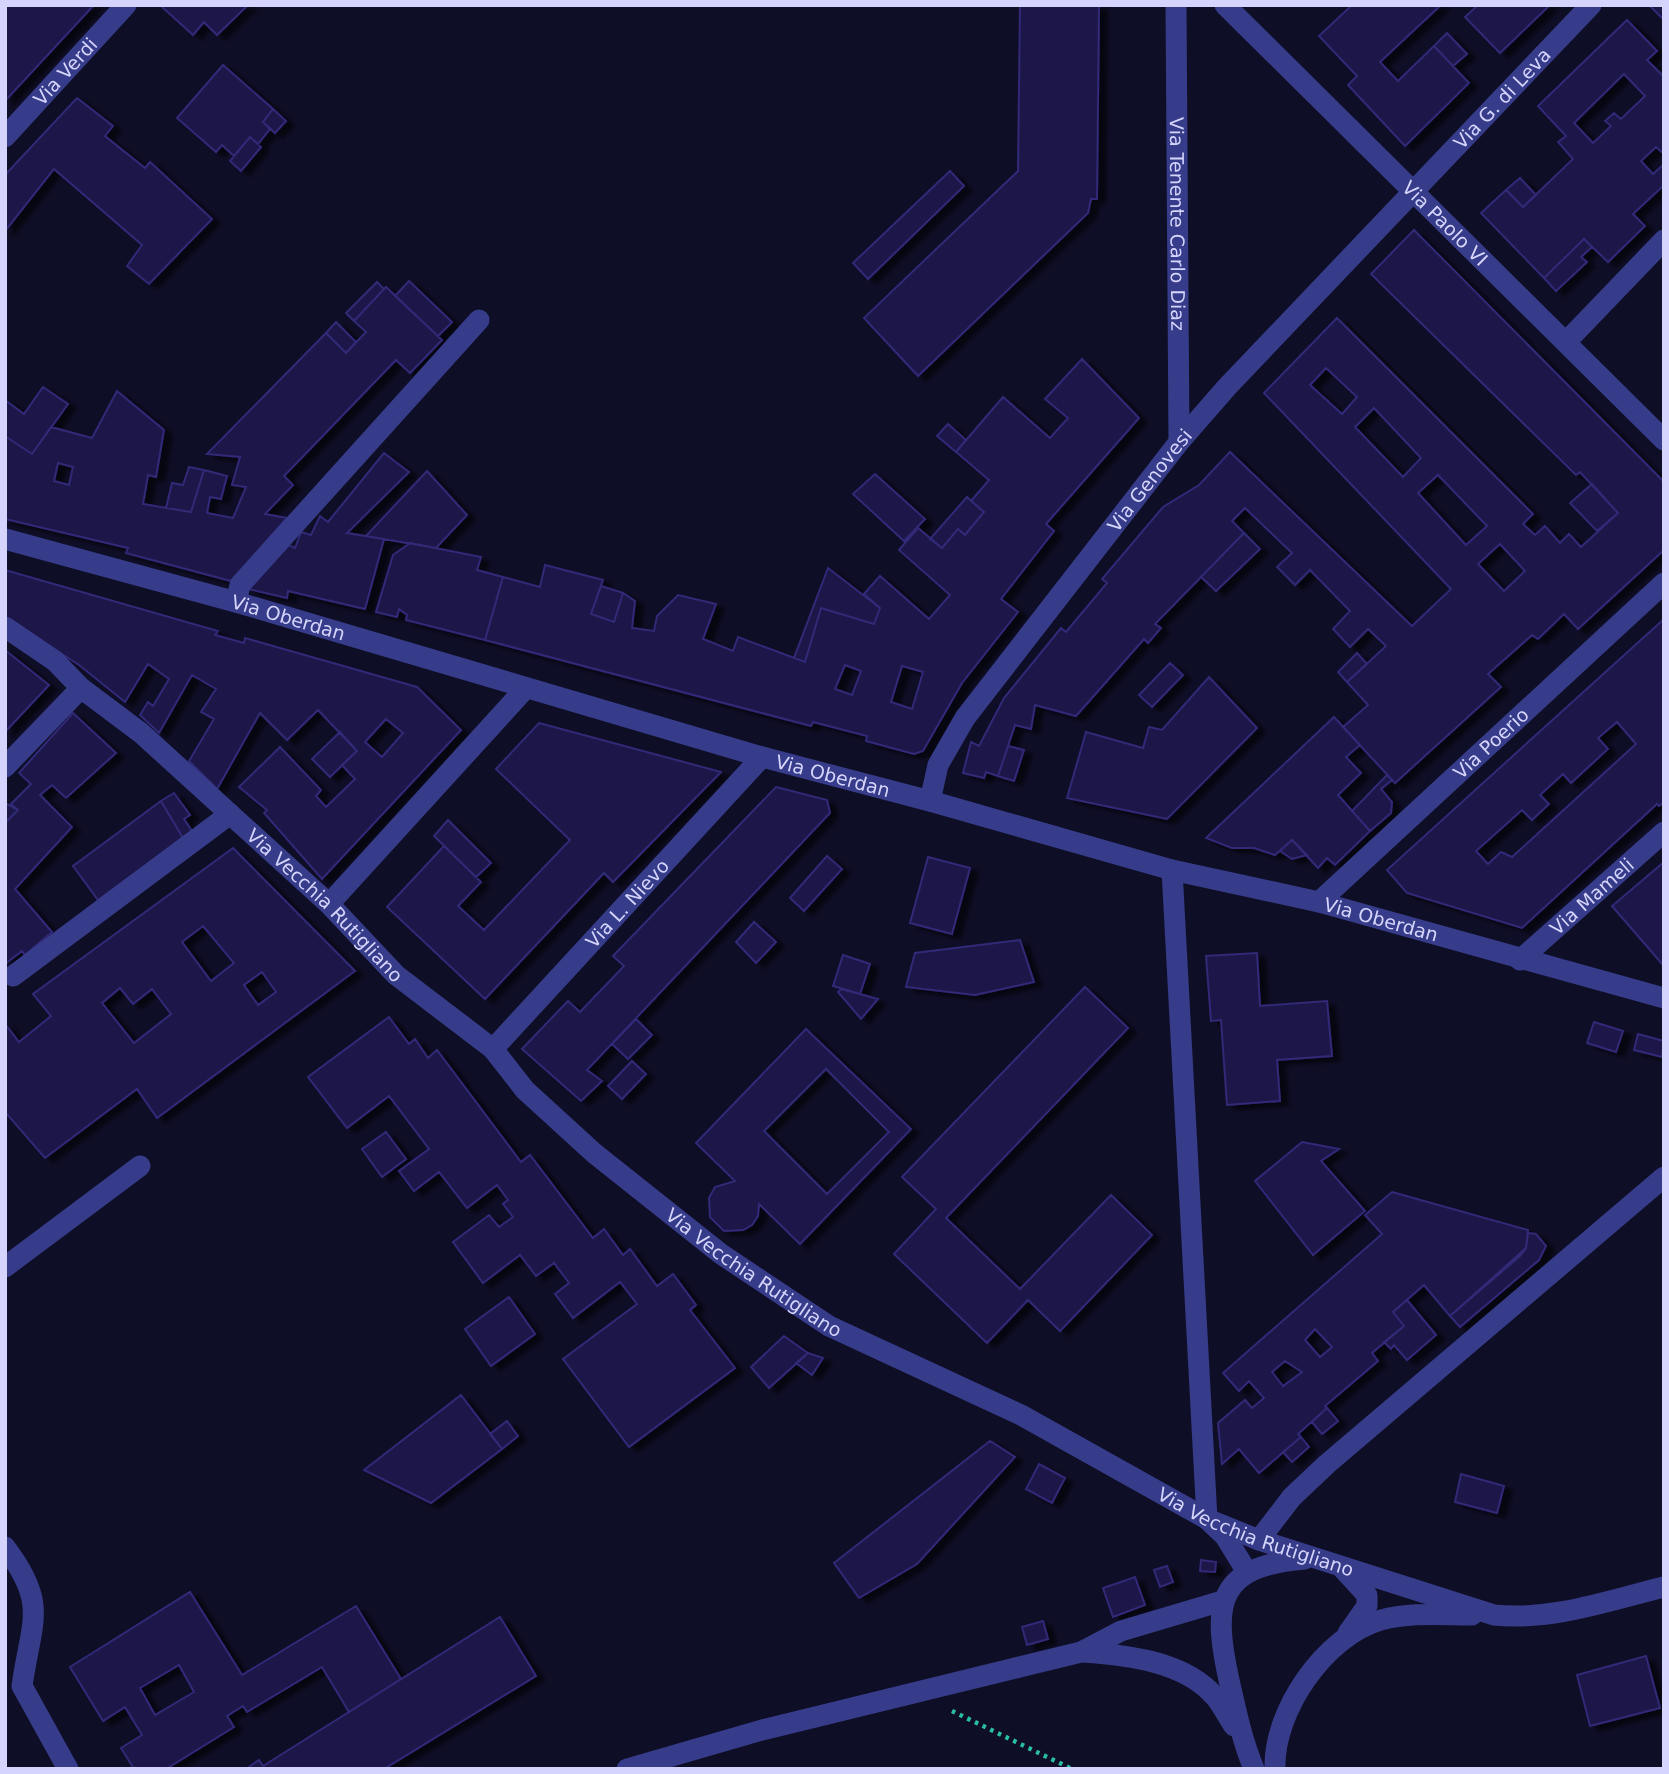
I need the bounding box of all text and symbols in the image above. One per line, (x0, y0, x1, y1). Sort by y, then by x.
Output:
street label: Via Verdi (29, 33, 102, 110)
street label: Via G. di Leva (1449, 43, 1555, 153)
street label: Via Tenente Carlo Diaz (1166, 117, 1189, 331)
street label: Via Paolo VI (1398, 176, 1492, 270)
street label: Via Genovesi (1103, 425, 1196, 536)
street label: Via Oberdan (229, 590, 348, 645)
street label: Via Poerio (1449, 703, 1533, 783)
street label: Via Oberdan (773, 750, 892, 801)
street label: Via Vecchia Rutigliano (242, 824, 408, 986)
street label: Via Mameli (1545, 853, 1638, 939)
street label: Via L. Nievo (581, 855, 673, 952)
street label: Via Oberdan (1322, 893, 1441, 946)
street label: Via Vecchia Rutigliano (661, 1203, 845, 1341)
street label: Via Vecchia Rutigliano (1154, 1483, 1357, 1581)

